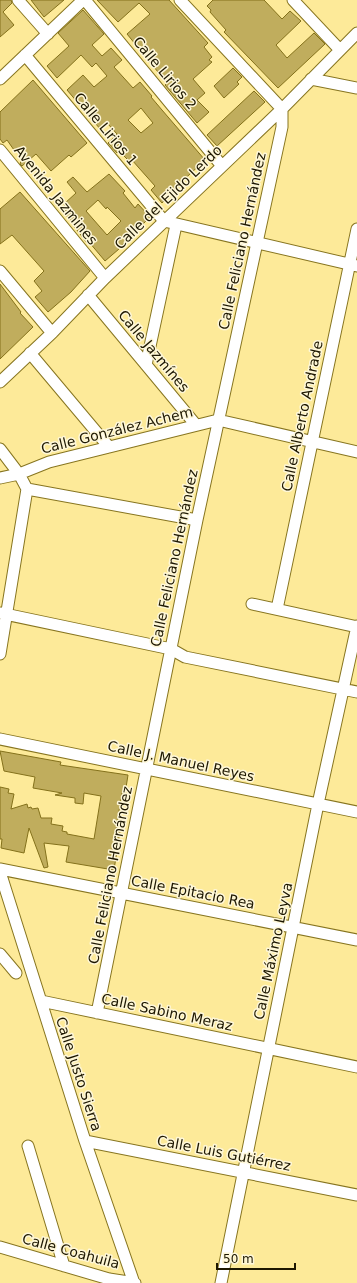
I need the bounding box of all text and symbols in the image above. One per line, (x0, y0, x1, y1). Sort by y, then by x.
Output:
street label: Calle Lirios 2 (130, 33, 200, 113)
street label: Calle Lirios 1 (71, 89, 141, 169)
street label: Avenida Jazmines (11, 142, 101, 248)
street label: Calle del Ejido Lerdo (111, 142, 225, 252)
street label: Calle Feliciano Hernández (215, 151, 269, 331)
street label: Calle Jazmínes (115, 307, 193, 395)
street label: Calle Alberto Andrade (278, 339, 326, 493)
street label: Calle González Achem (39, 403, 195, 457)
street label: Calle Feliciano Hernández (147, 468, 201, 648)
street label: Calle J. Manuel Reyes (106, 738, 256, 784)
street label: Calle Feliciano Hernández (85, 785, 135, 965)
street label: Calle Epitacio Rea (130, 872, 256, 912)
street label: Calle Máximo Leyva (251, 881, 295, 1021)
street label: Calle Sabino Meraz (100, 990, 234, 1034)
street label: Calle Justo Sierra (53, 1015, 105, 1133)
street label: Calle Luis Gutiérrez (156, 1132, 292, 1174)
street label: Calle Coahuila (21, 1230, 121, 1272)
scale bar (217, 1245, 295, 1271)
text: 50 m (223, 1252, 254, 1266)

